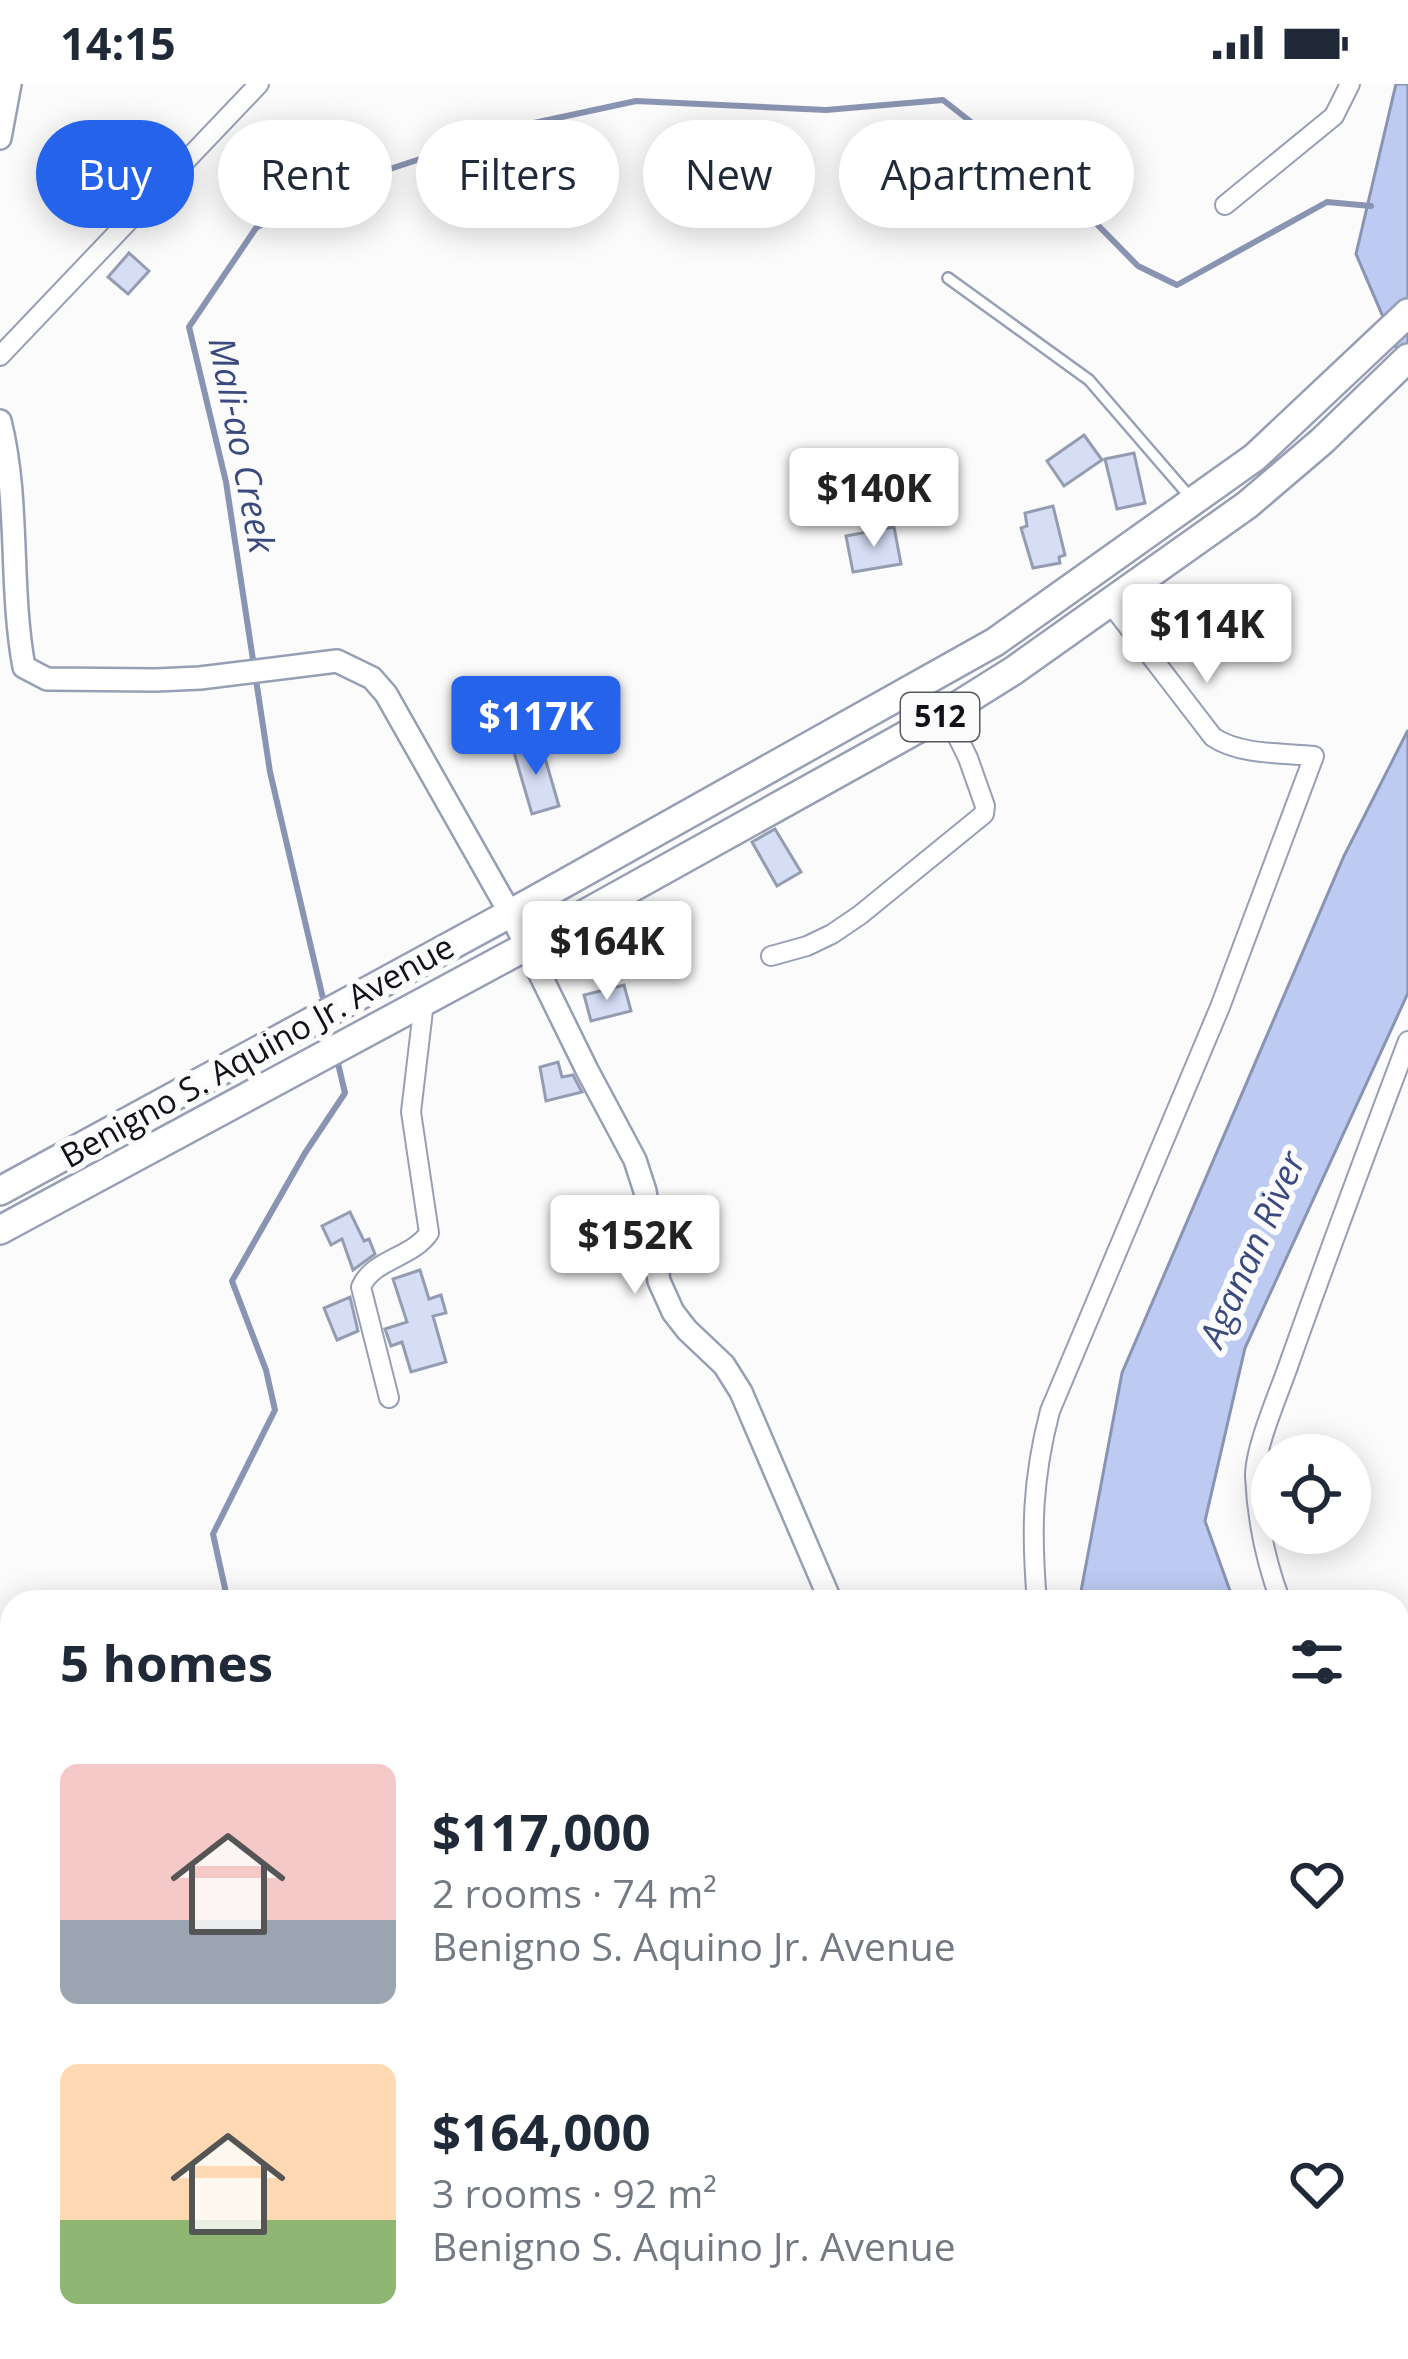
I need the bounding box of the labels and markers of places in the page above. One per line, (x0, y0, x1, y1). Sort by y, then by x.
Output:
pin: $140K (790, 448, 958, 550)
pin: $114K (1123, 584, 1291, 686)
pin: $117K (452, 676, 620, 778)
pin: $164K (523, 901, 691, 1003)
pin: $152K (551, 1195, 719, 1297)

